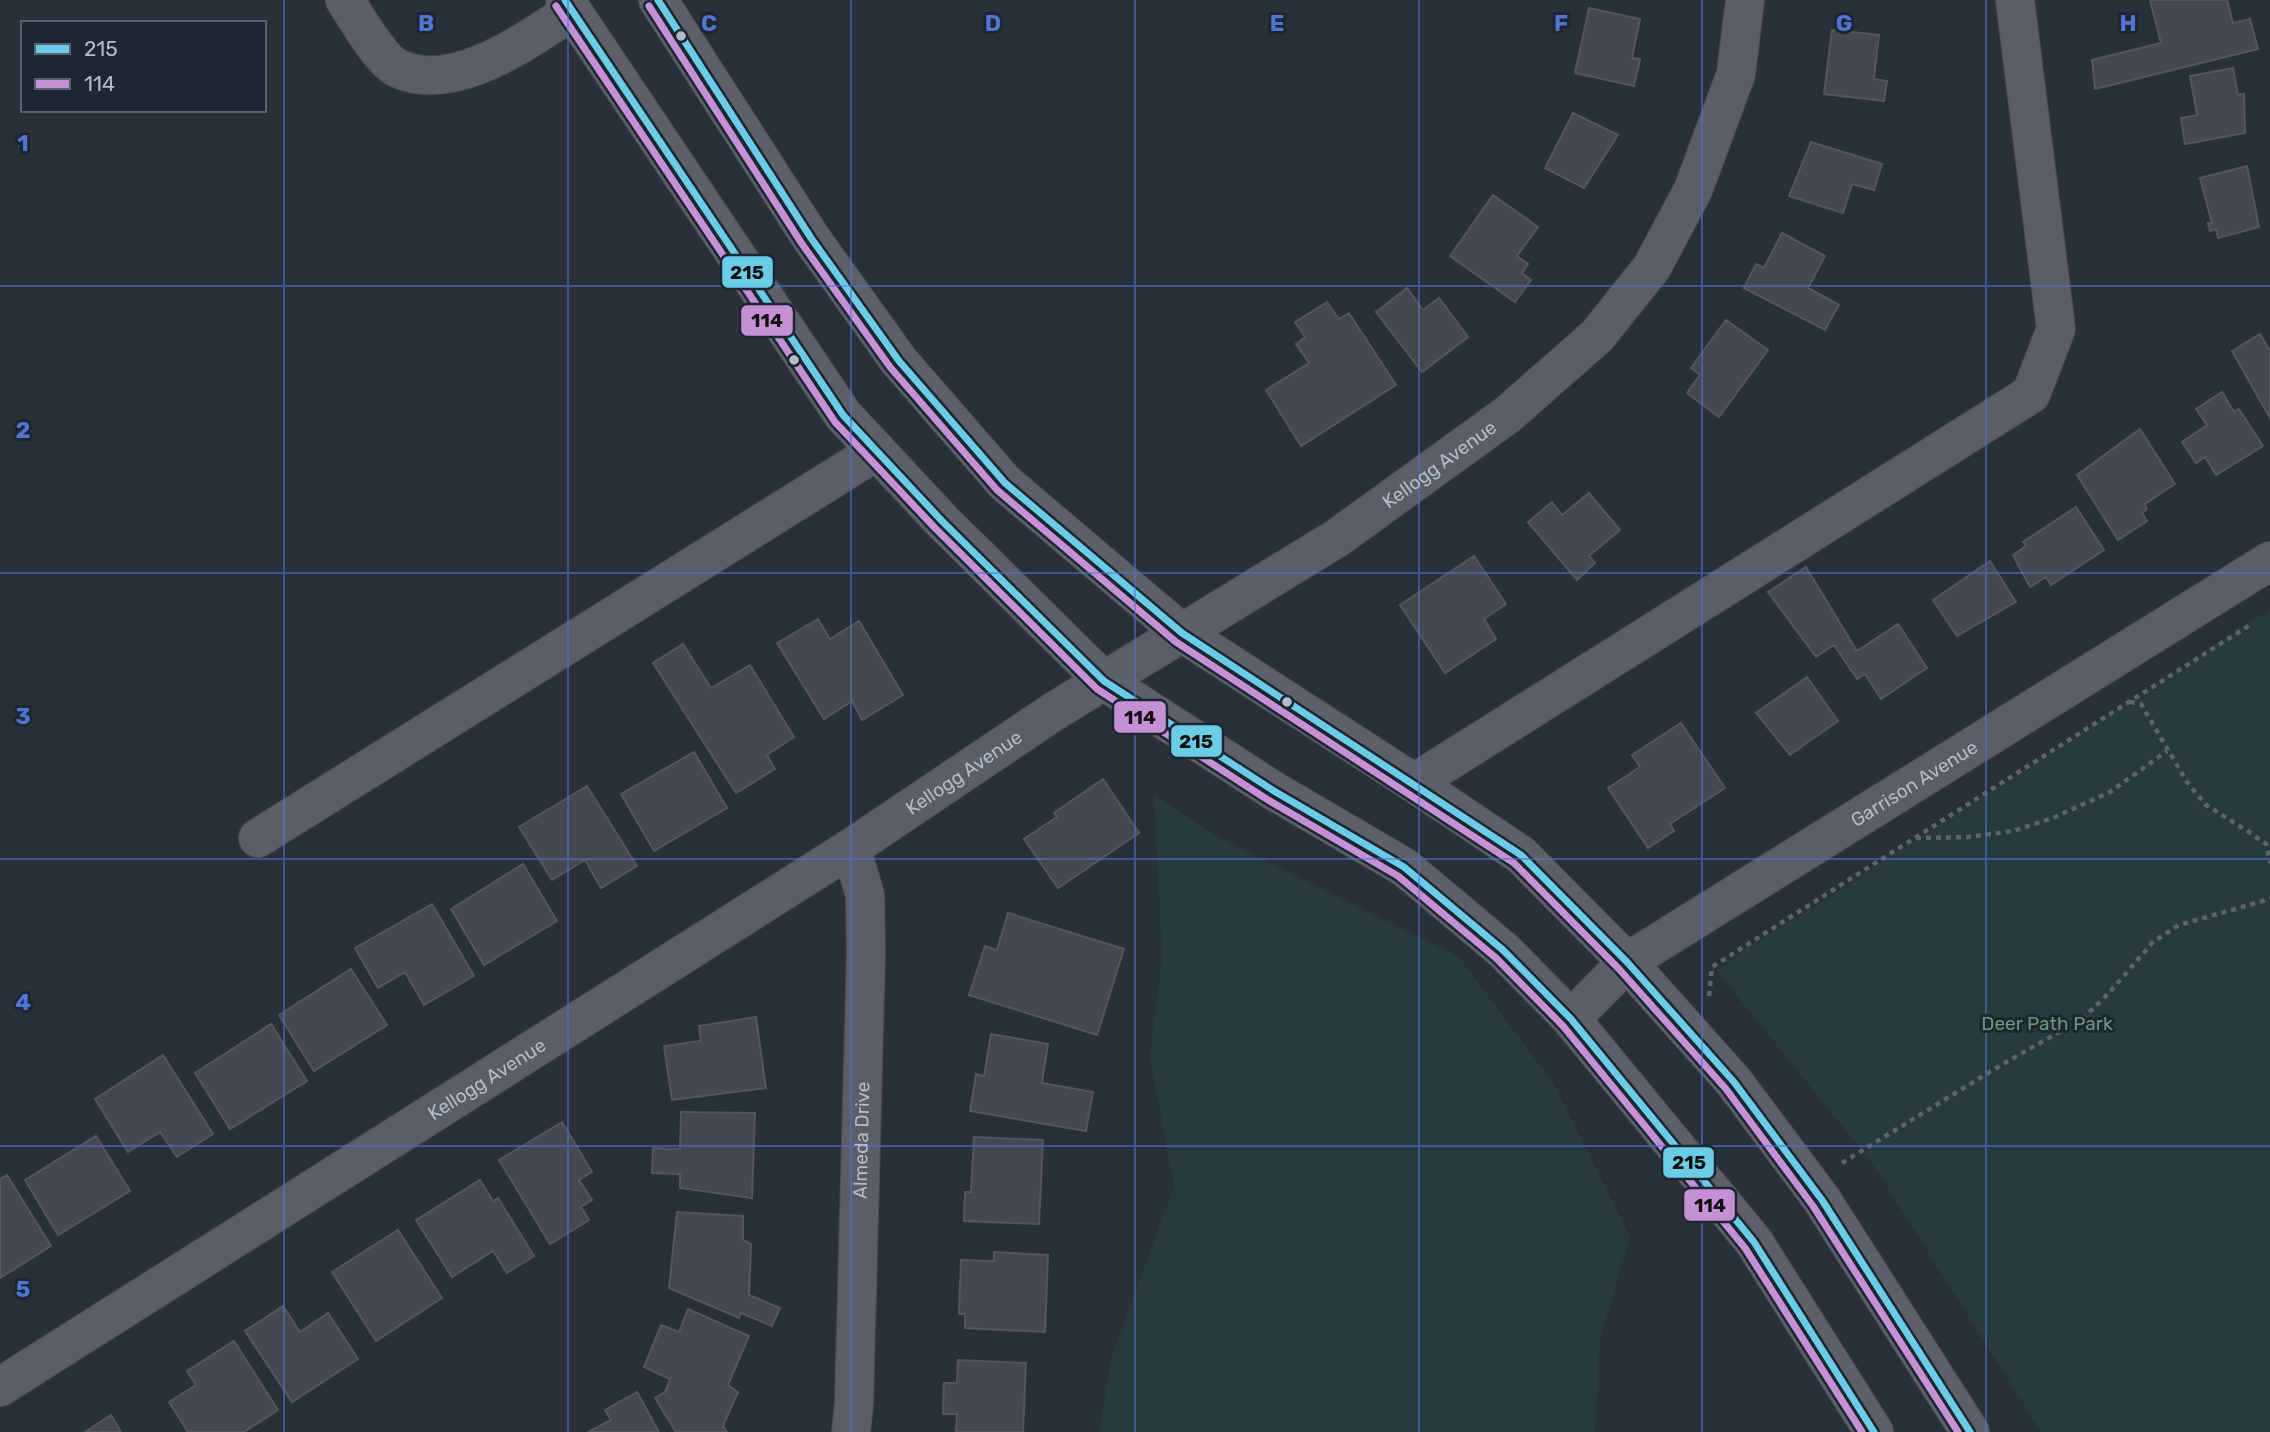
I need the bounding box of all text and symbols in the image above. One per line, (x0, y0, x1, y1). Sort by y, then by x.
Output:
text: B (418, 9, 434, 37)
text: C (701, 9, 717, 37)
text: D (985, 9, 1001, 37)
text: E (1270, 9, 1284, 37)
text: F (1554, 9, 1568, 37)
text: G (1836, 9, 1852, 37)
text: H (2119, 9, 2137, 37)
legend (21, 21, 266, 112)
unlabelled marker (674, 29, 688, 43)
text: 215 (84, 36, 118, 61)
text: 114 (84, 71, 115, 96)
text: 1 (17, 129, 29, 157)
line badge: 215 (721, 255, 774, 289)
text: 215 (730, 261, 764, 284)
line badge: 114 (740, 304, 794, 337)
text: 114 (751, 309, 783, 332)
unlabelled marker (787, 353, 801, 367)
street label: Kellogg Avenue (1378, 415, 1501, 513)
text: 2 (16, 416, 30, 444)
unlabelled marker (1280, 695, 1294, 709)
line badge: 114 (1113, 700, 1167, 734)
text: 3 (15, 702, 31, 730)
text: 114 (1124, 706, 1156, 729)
line badge: 215 (1170, 724, 1223, 758)
street label: Kellogg Avenue (901, 725, 1026, 819)
text: 215 (1179, 730, 1213, 753)
street label: Garrison Avenue (1846, 735, 1982, 831)
text: 4 (15, 988, 31, 1016)
park label: Deer Path Park (1981, 1012, 2113, 1035)
street label: Kellogg Avenue (423, 1033, 550, 1125)
street label: Almeda Drive (848, 1081, 874, 1199)
line badge: 215 (1662, 1146, 1715, 1179)
text: 215 (1672, 1151, 1706, 1174)
line badge: 114 (1683, 1188, 1736, 1222)
text: 114 (1694, 1194, 1726, 1217)
text: 5 (16, 1275, 31, 1303)

